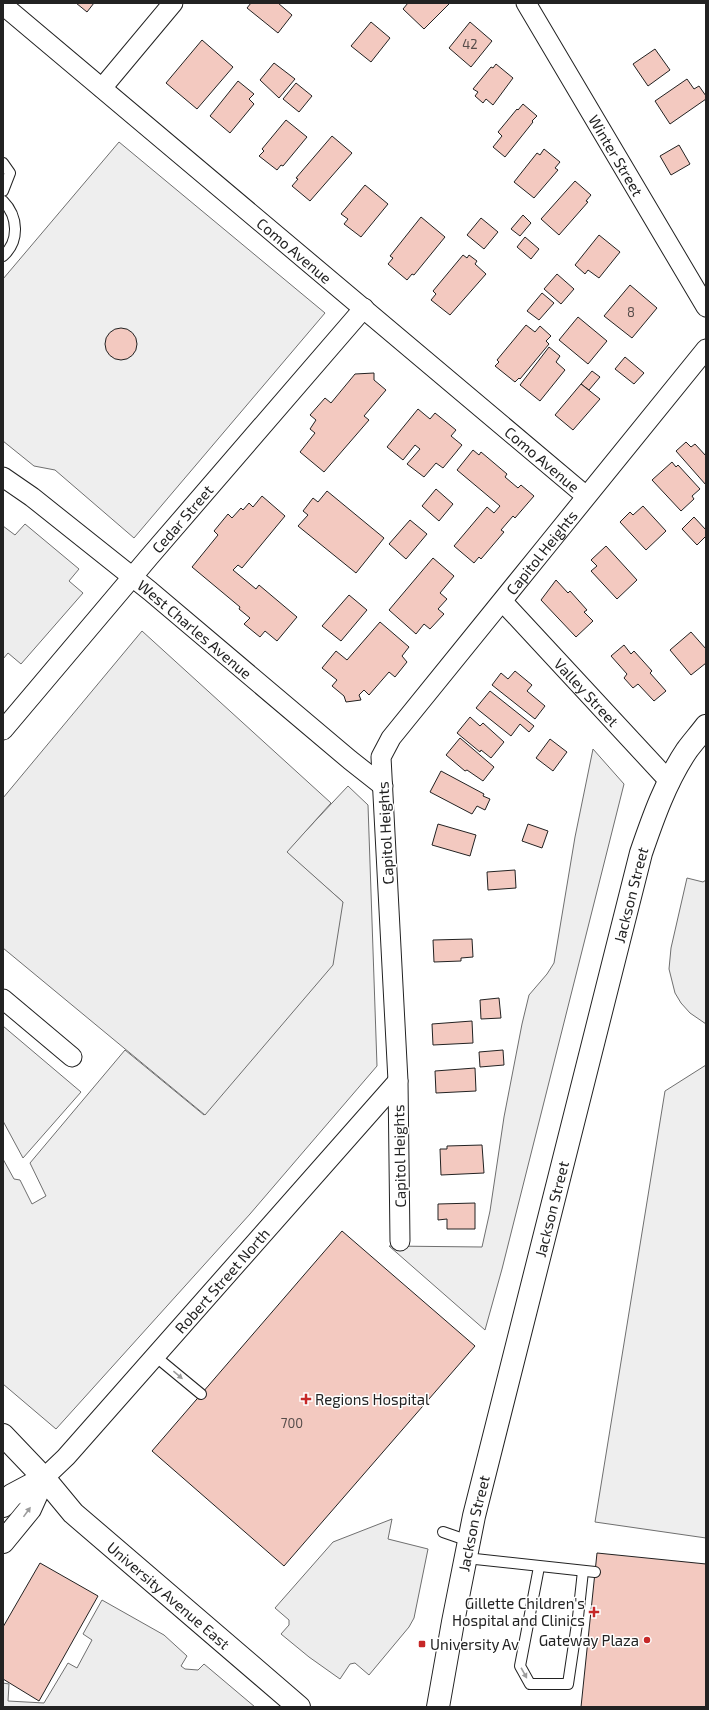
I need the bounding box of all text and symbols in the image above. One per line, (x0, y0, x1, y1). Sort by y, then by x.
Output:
house number: 42 (462, 36, 478, 52)
street label: Winter Street (585, 111, 647, 199)
street label: Como Avenue (253, 214, 335, 287)
house number: 8 (627, 304, 635, 320)
street label: Como Avenue (501, 423, 583, 496)
street label: Cedar Street (148, 481, 217, 557)
street label: Capitol Heights (502, 506, 581, 598)
street label: West Charles Avenue (134, 576, 256, 682)
street label: Valley Street (551, 654, 623, 730)
street label: Capitol Heights (373, 781, 397, 885)
street label: Jackson Street (610, 844, 652, 945)
street label: Capitol Heights (389, 1104, 409, 1208)
street label: Jackson Street (531, 1159, 572, 1259)
street label: Robert Street North (171, 1224, 273, 1337)
one-way arrow (173, 1371, 183, 1380)
place label: Regions Hospital (315, 1390, 430, 1408)
marker: Regions Hospital (300, 1393, 312, 1405)
house number: 700 (281, 1415, 303, 1431)
street label: Jackson Street (454, 1473, 493, 1573)
one-way arrow (23, 1507, 31, 1518)
street label: University Avenue East (104, 1538, 234, 1653)
place label: Gillette Children's Hospital and Clinics (452, 1594, 585, 1629)
marker: Gillette Children's Hospital and Clinics (588, 1606, 600, 1618)
place label: Gateway Plaza (539, 1631, 639, 1649)
place label: University Av (430, 1635, 519, 1653)
marker: Gateway Plaza (642, 1635, 652, 1645)
marker: University Av (417, 1639, 427, 1649)
one-way arrow (521, 1667, 528, 1679)

